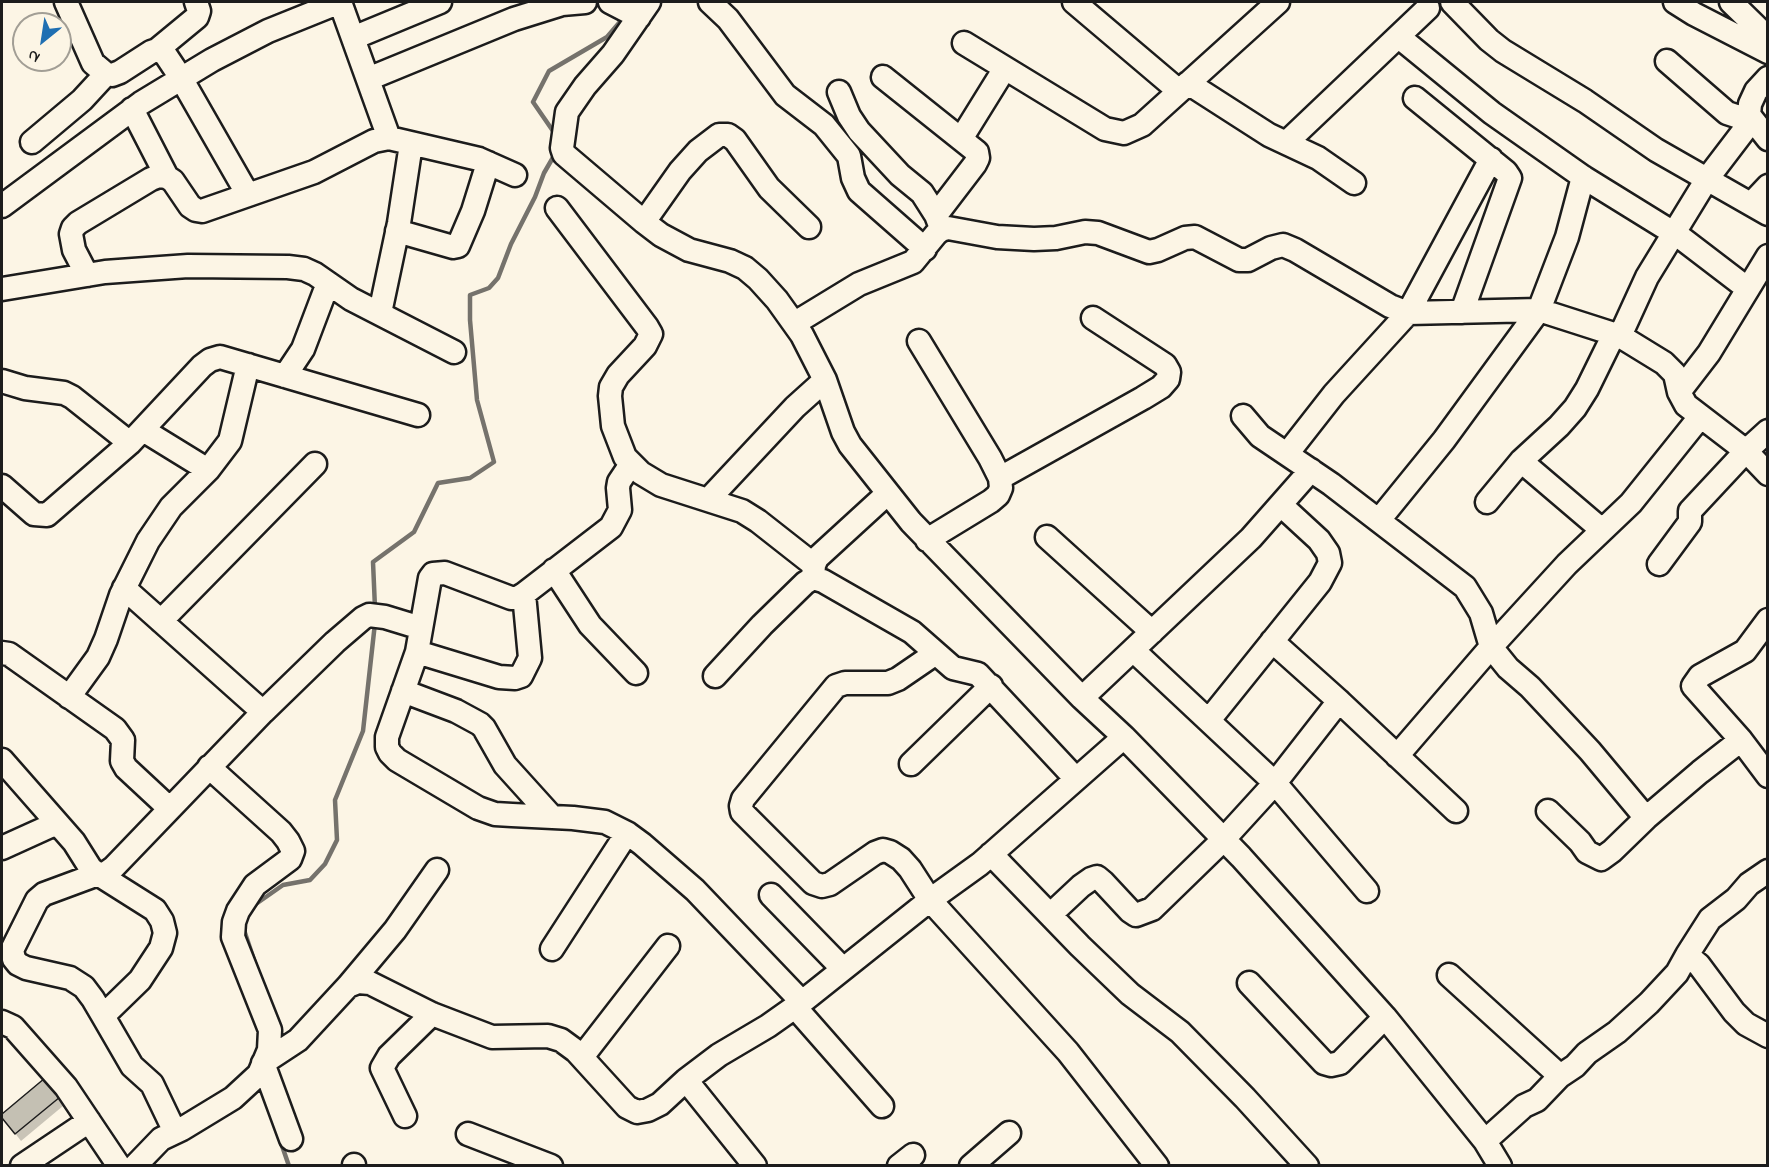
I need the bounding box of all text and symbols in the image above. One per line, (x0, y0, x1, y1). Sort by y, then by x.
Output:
north arrow (12, 12, 72, 72)
text: N (23, 43, 45, 69)

